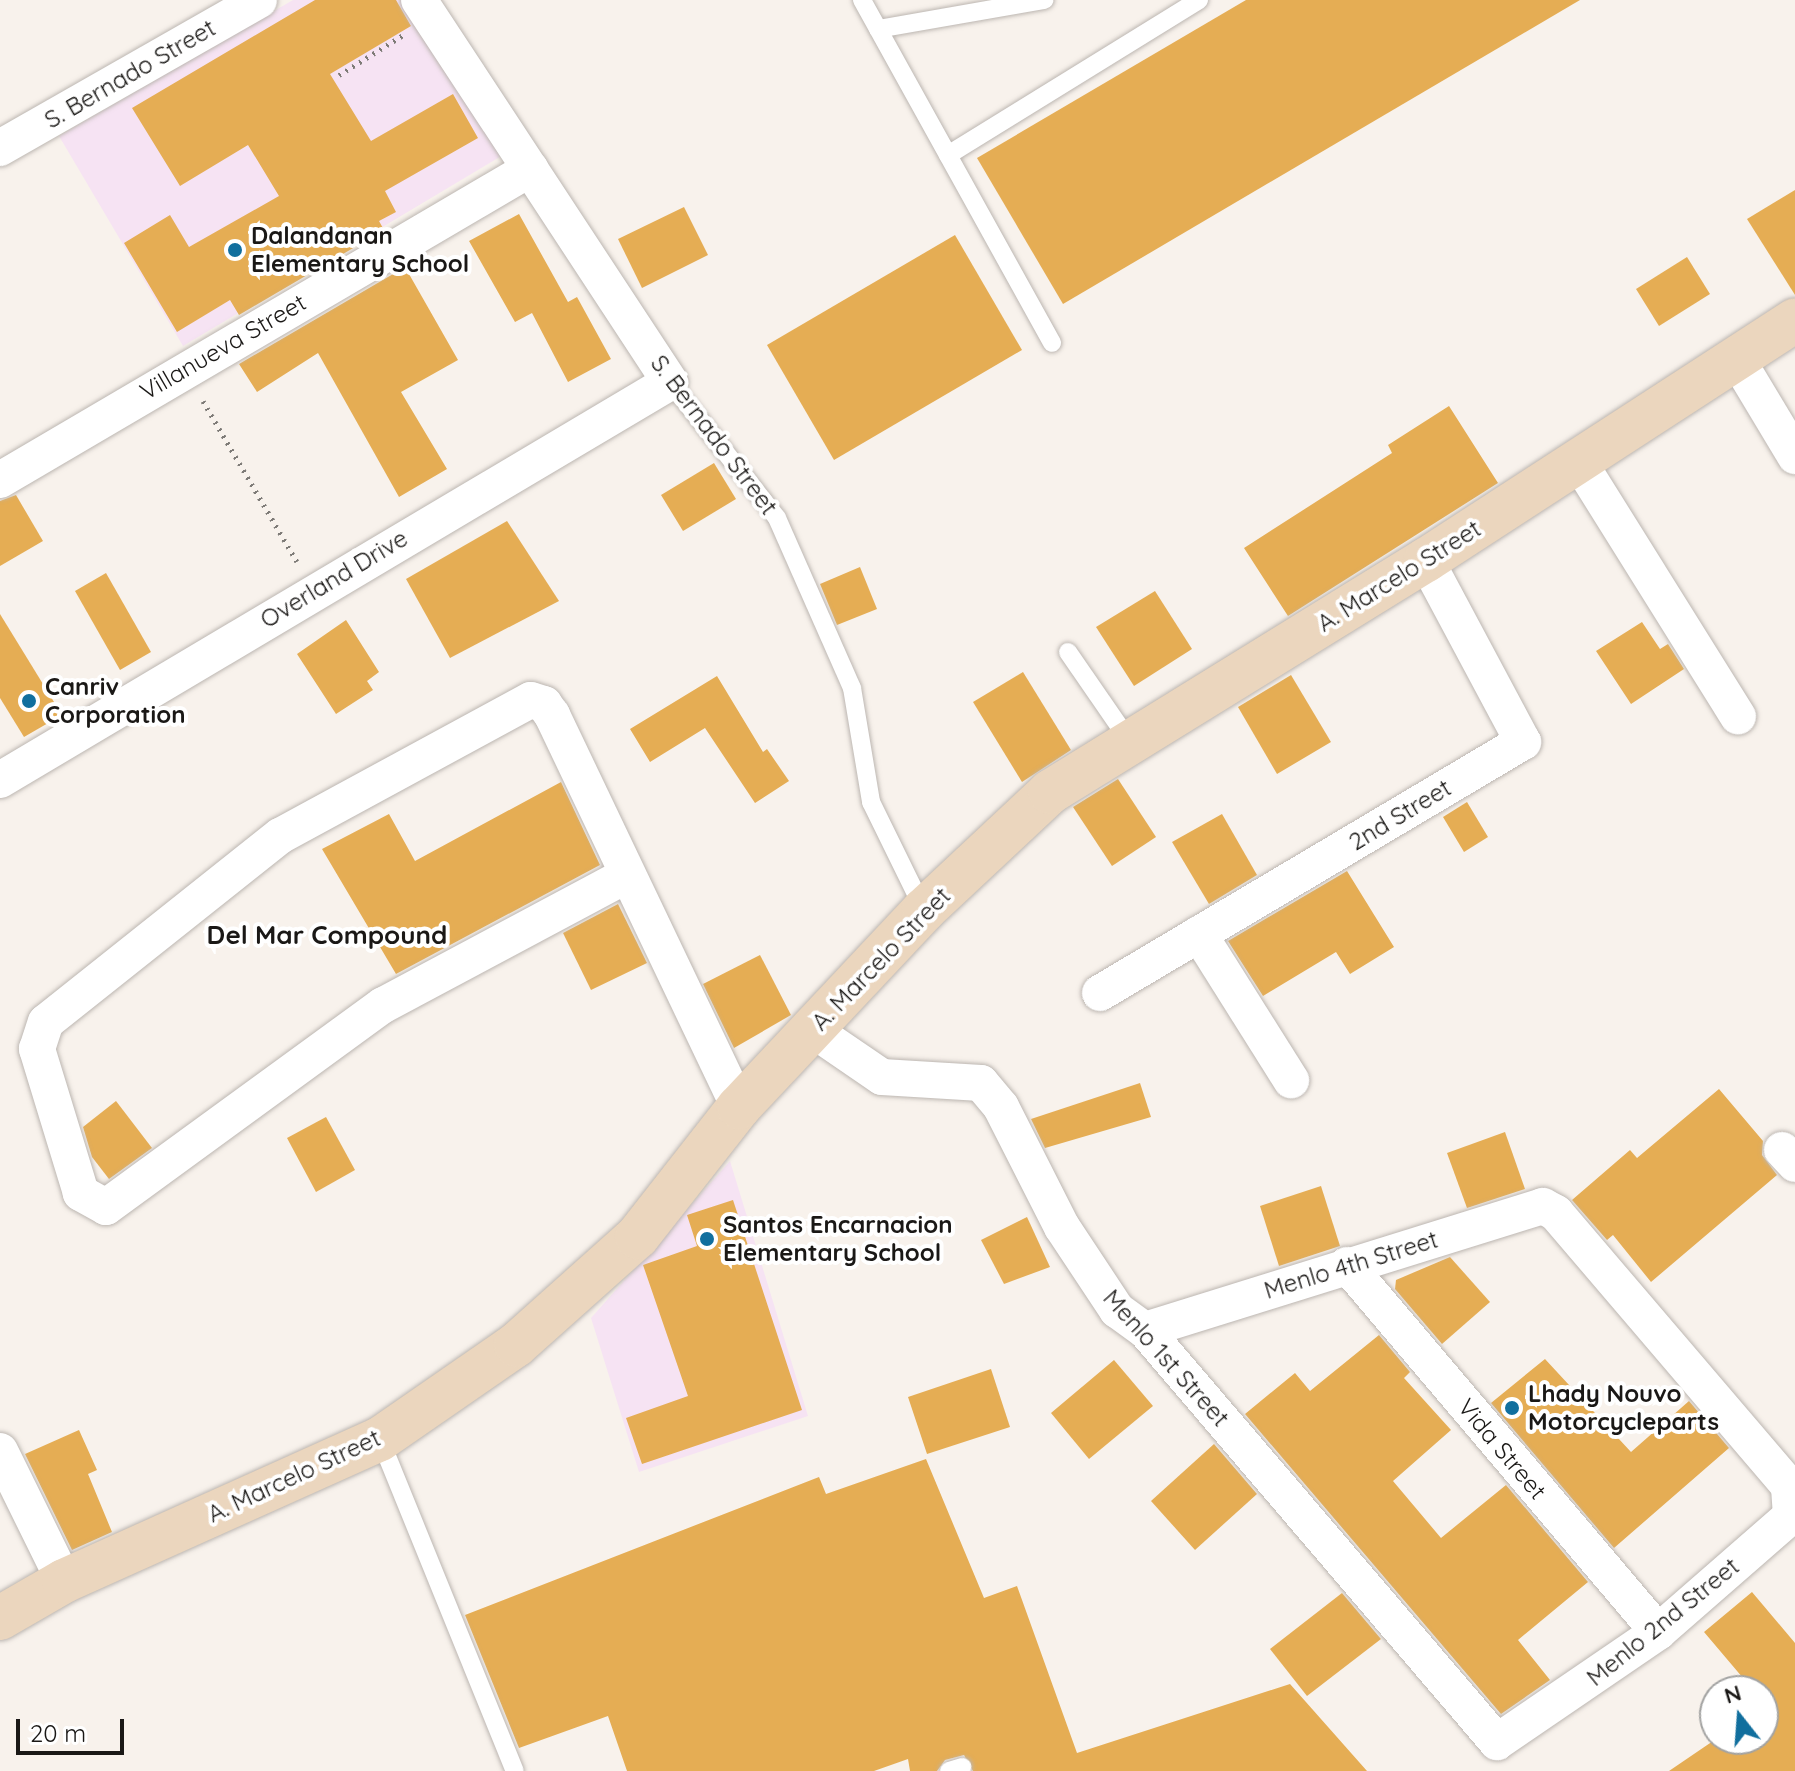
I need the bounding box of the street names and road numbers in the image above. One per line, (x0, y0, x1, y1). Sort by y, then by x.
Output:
street label: S. Bernado Street (39, 13, 221, 135)
street label: Villanueva Street (135, 288, 311, 406)
street label: S. Bernado Street (645, 350, 783, 520)
street label: A. Marcelo Street (1312, 514, 1486, 638)
street label: Overland Drive (255, 524, 413, 634)
street label: 2nd Street (1344, 773, 1456, 857)
street label: A. Marcelo Street (806, 882, 956, 1036)
street label: Menlo 4th Street (1261, 1225, 1441, 1305)
street label: Menlo 1st Street (1097, 1284, 1235, 1432)
street label: Vida Street (1452, 1393, 1552, 1505)
street label: A. Marcelo Street (203, 1423, 385, 1529)
street label: Menlo 2nd Street (1581, 1552, 1745, 1692)

